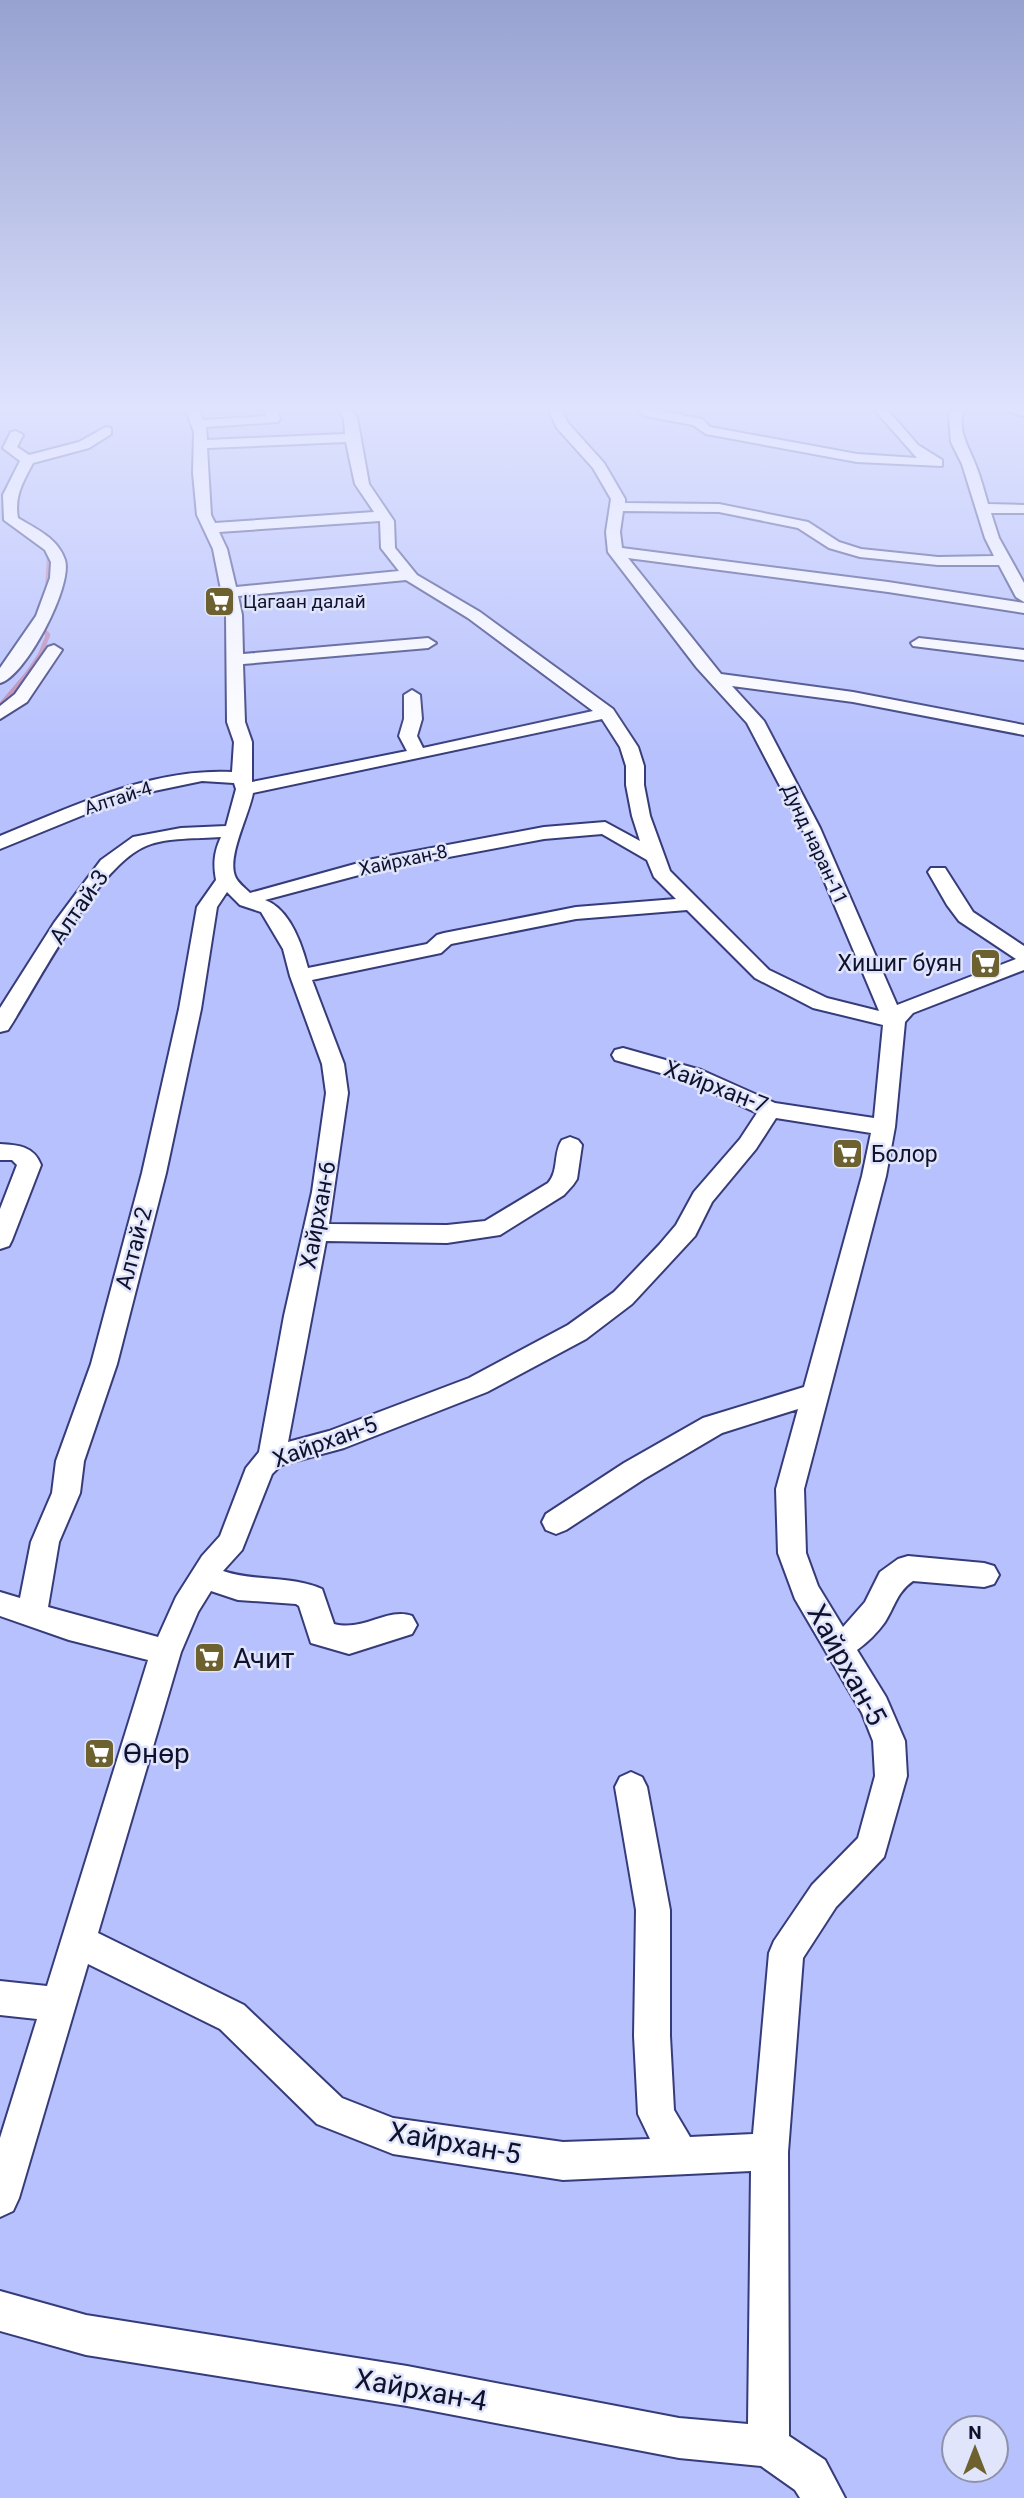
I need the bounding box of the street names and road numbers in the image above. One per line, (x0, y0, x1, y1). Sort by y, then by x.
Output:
street label: Алтай-4 (81, 776, 155, 820)
street label: Дунд наран-11 (777, 780, 853, 908)
street label: Хайрхан-8 (356, 839, 450, 881)
street label: Алтай-3 (44, 865, 114, 949)
street label: Хайрхан-7 (660, 1055, 772, 1119)
street label: Хайрхан-6 (294, 1159, 342, 1271)
street label: Алтай-2 (110, 1204, 158, 1292)
street label: Хайрхан-5 (269, 1411, 381, 1473)
street label: Хайрхан-5 (800, 1599, 894, 1731)
street label: Хайрхан-5 (387, 2115, 523, 2171)
street label: Хайрхан-4 (353, 2362, 490, 2418)

